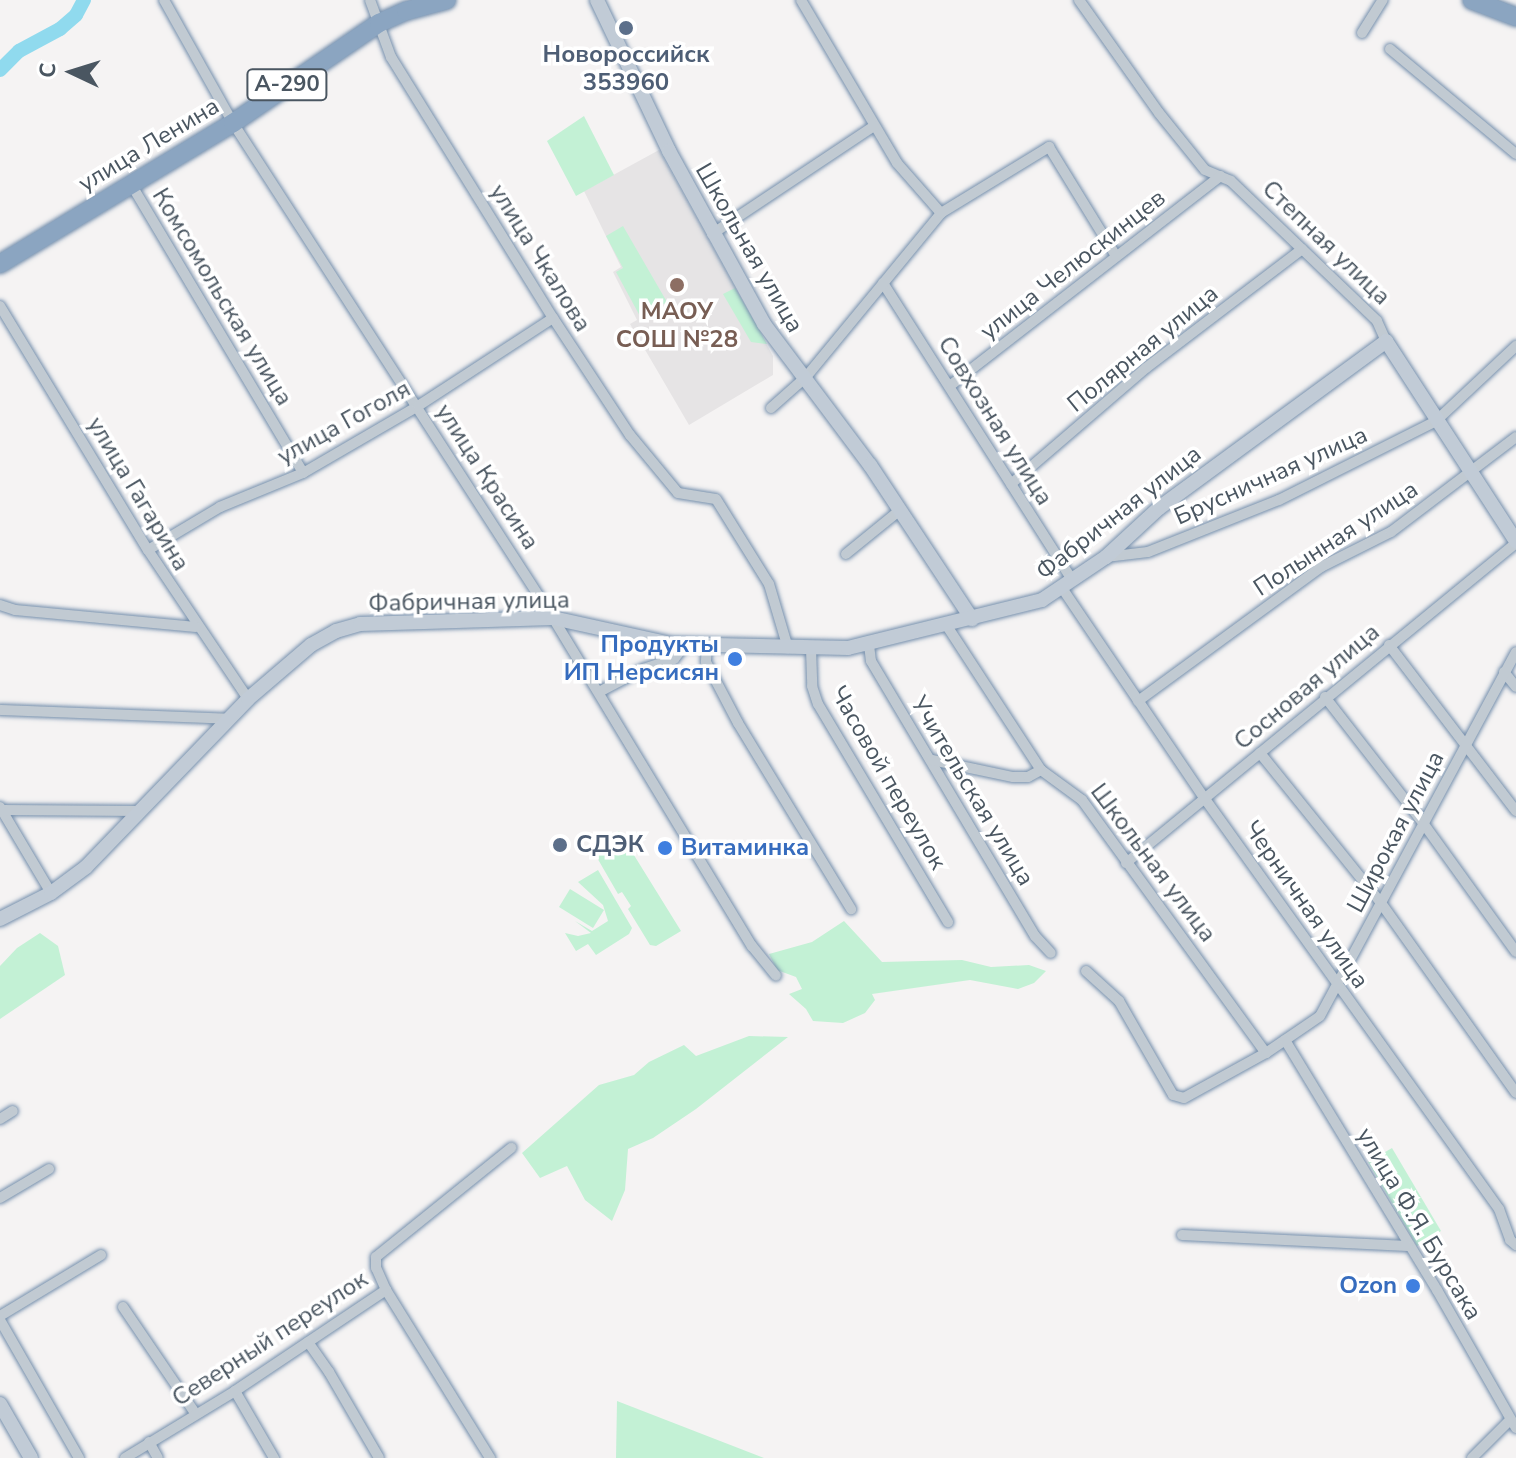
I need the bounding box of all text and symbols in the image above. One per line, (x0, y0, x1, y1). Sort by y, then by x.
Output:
marker: Новороссийск 353960 (617, 19, 635, 37)
north arrow (32, 32, 112, 112)
place label: Новороссийск 353960 (543, 41, 709, 97)
text: С (33, 62, 64, 79)
road number: А-290 (245, 67, 329, 103)
street label: улица Ленина (73, 92, 225, 198)
street label: Школьная улица (689, 158, 809, 338)
street label: Степная улица (1256, 175, 1396, 311)
street label: улица Чкалова (483, 179, 597, 337)
street label: Комсомольская улица (146, 183, 298, 411)
street label: улица Челюскинцев (975, 184, 1171, 346)
marker: МАОУ СОШ №28 (668, 276, 686, 294)
street label: Полярная улица (1062, 279, 1224, 419)
place label: МАОУ СОШ №28 (616, 298, 738, 354)
street label: Совхозная улица (931, 331, 1059, 511)
street label: улица Гоголя (273, 375, 415, 471)
street label: улица Красина (429, 399, 545, 555)
street label: улица Гагарина (81, 412, 195, 576)
street label: Брусничная улица (1170, 421, 1372, 531)
street label: Фабричная улица (1031, 440, 1207, 586)
street label: Полынная улица (1249, 475, 1423, 603)
street label: Фабричная улица (368, 586, 570, 618)
street label: Сосновая улица (1229, 618, 1385, 756)
place label: Продукты ИП Нерсисян (564, 631, 719, 687)
marker: Продукты ИП Нерсисян (726, 650, 744, 668)
street label: Часовой переулок (824, 681, 952, 875)
street label: Учительская улица (904, 691, 1040, 891)
street label: Широкая улица (1341, 746, 1451, 918)
street label: Школьная улица (1084, 778, 1222, 948)
street label: Черничная улица (1237, 816, 1375, 994)
place label: СДЭК (576, 831, 644, 859)
place label: Витаминка (681, 834, 809, 862)
marker: СДЭК (551, 836, 569, 854)
marker: Витаминка (656, 839, 674, 857)
street label: улица Ф.Я. Бурсака (1350, 1123, 1488, 1325)
street label: Северный переулок (167, 1265, 373, 1413)
place label: Ozon (1339, 1272, 1397, 1300)
marker: Ozon (1404, 1277, 1422, 1295)

